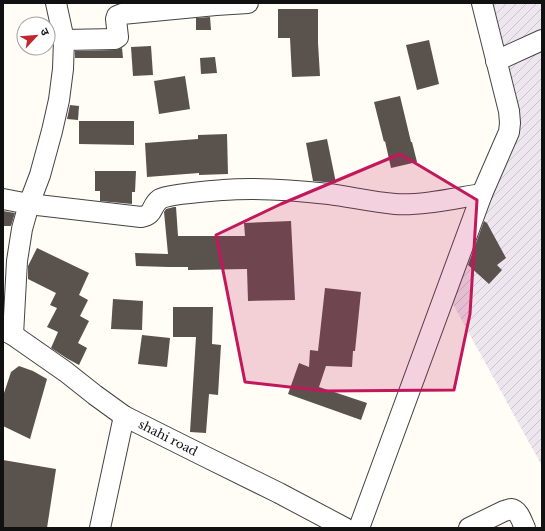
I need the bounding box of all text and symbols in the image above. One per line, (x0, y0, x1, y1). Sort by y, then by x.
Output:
north arrow (16, 16, 56, 56)
text: उ (37, 26, 53, 38)
street label: shahi road (136, 416, 200, 459)

